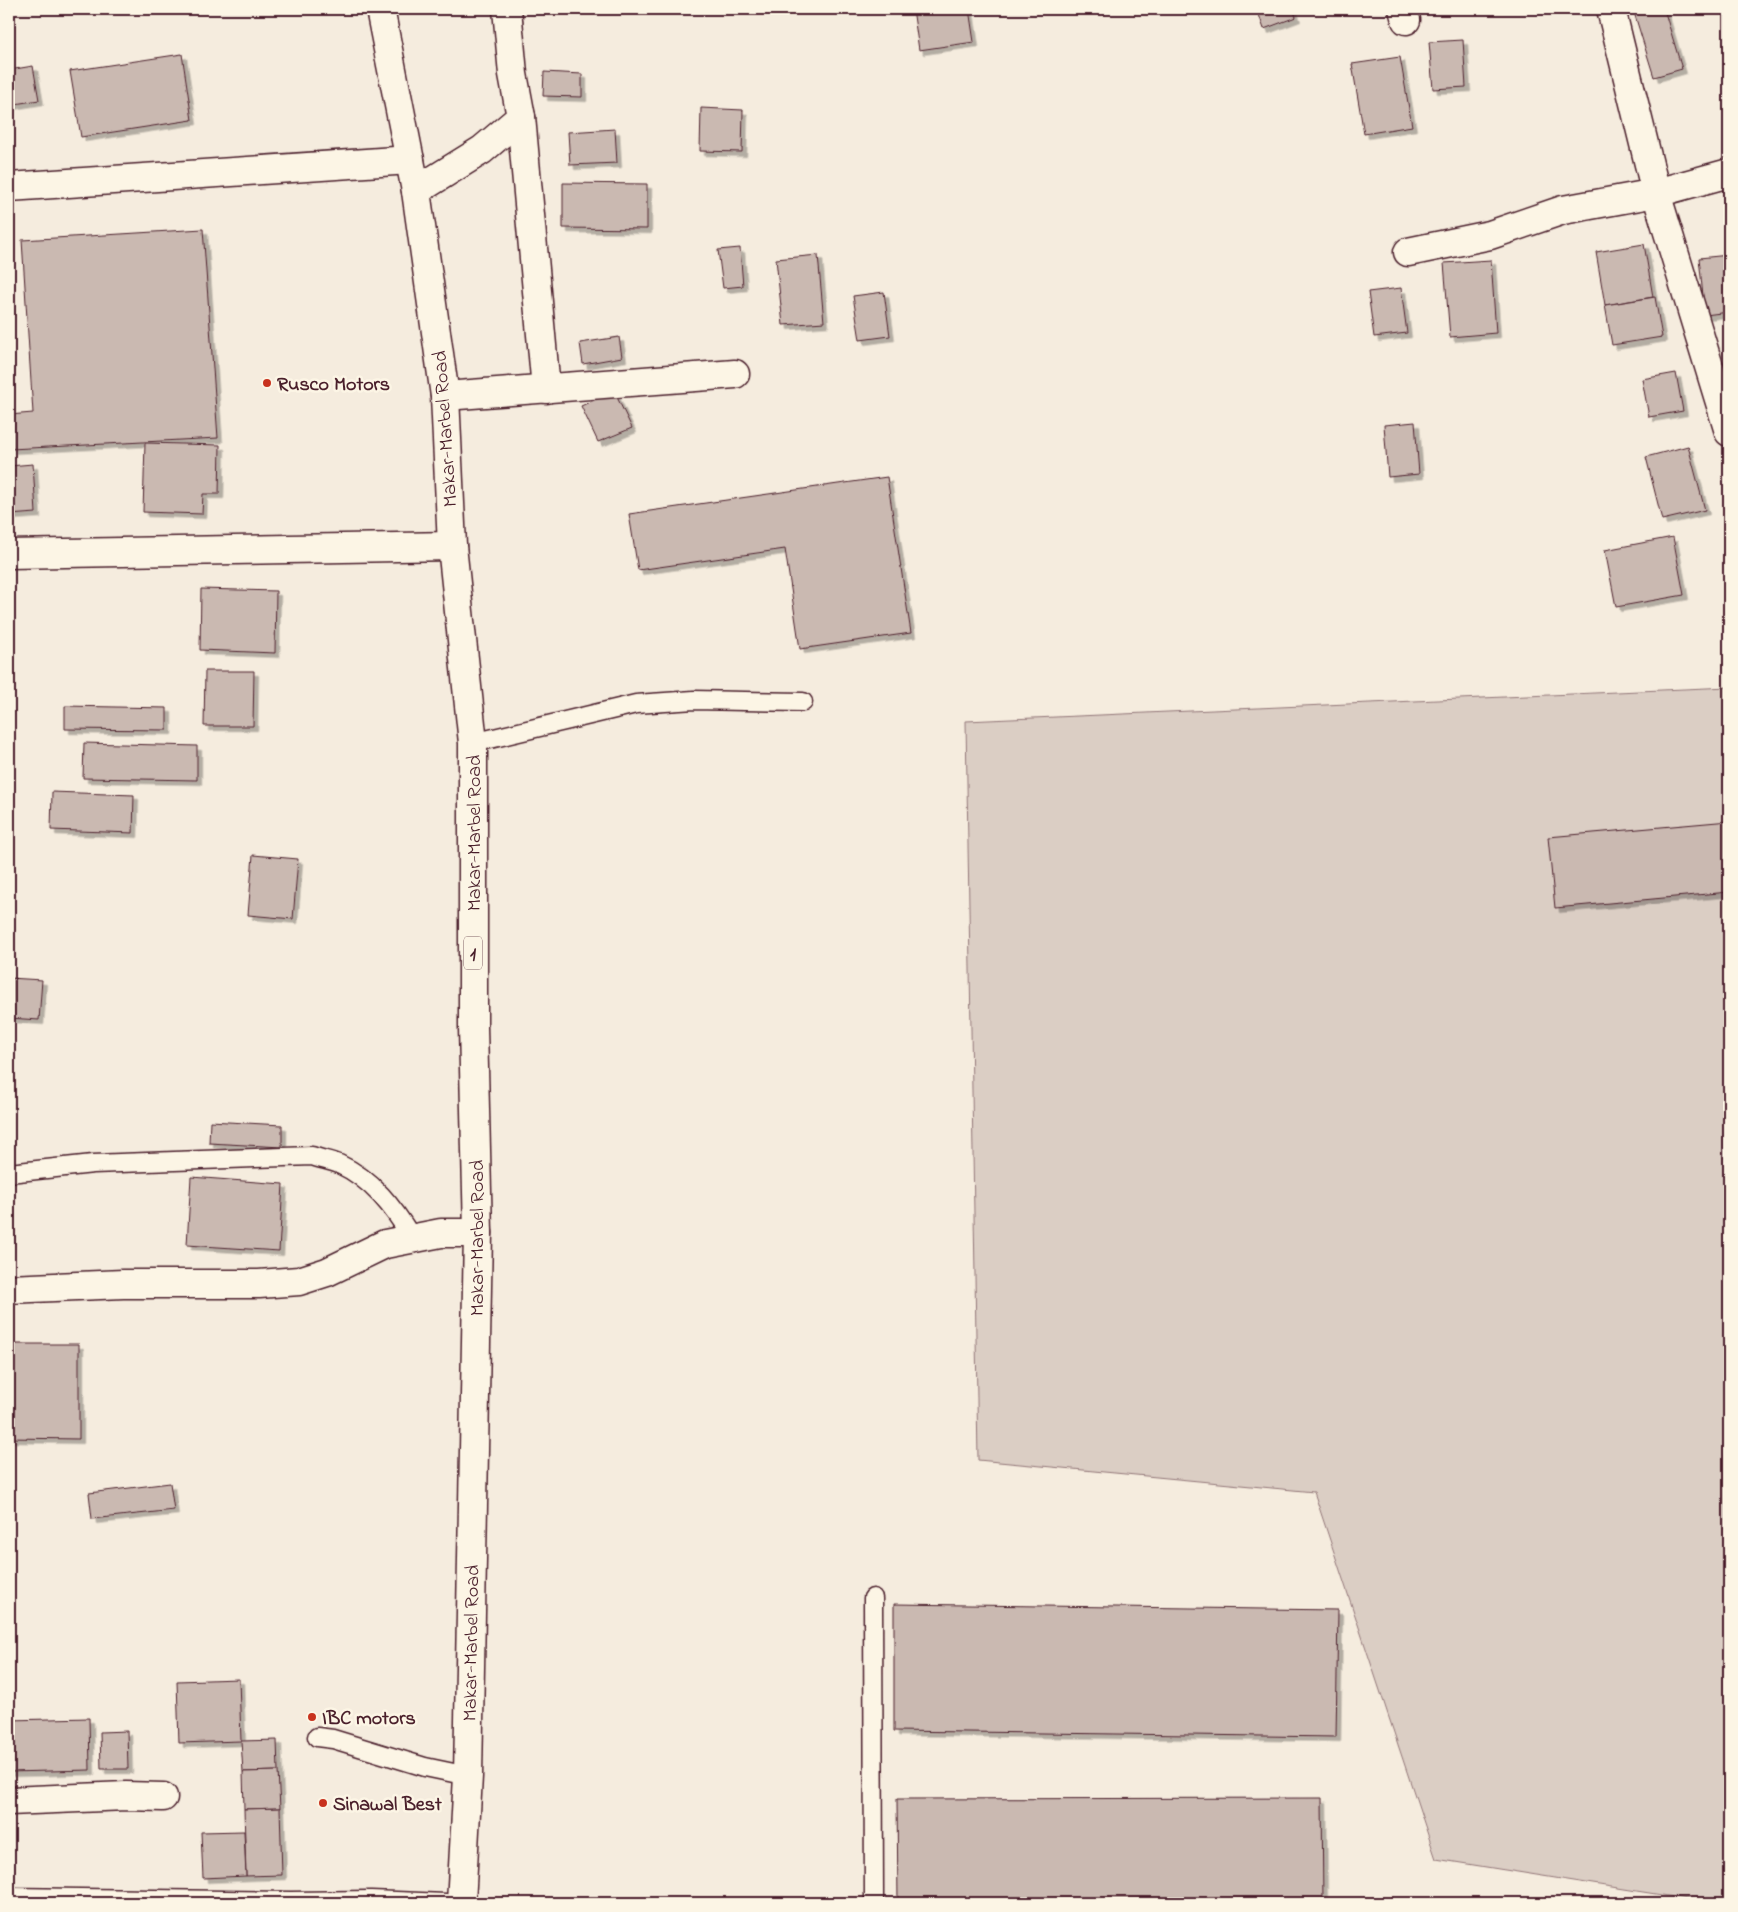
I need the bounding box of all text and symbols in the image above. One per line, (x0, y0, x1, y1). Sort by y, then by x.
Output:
street label: Makar-Marbel Road (427, 350, 466, 508)
place label: Rusco Motors (277, 371, 390, 400)
marker: Rusco Motors (261, 377, 273, 389)
street label: Makar-Marbel Road (461, 755, 490, 911)
road number: 1 (464, 936, 482, 970)
street label: Makar-Marbel Road (464, 1160, 493, 1316)
street label: Makar-Marbel Road (457, 1564, 488, 1722)
place label: IBC motors (322, 1705, 416, 1734)
marker: IBC motors (306, 1711, 318, 1723)
place label: Sinawal Best (333, 1791, 442, 1820)
marker: Sinawal Best (317, 1797, 329, 1809)

